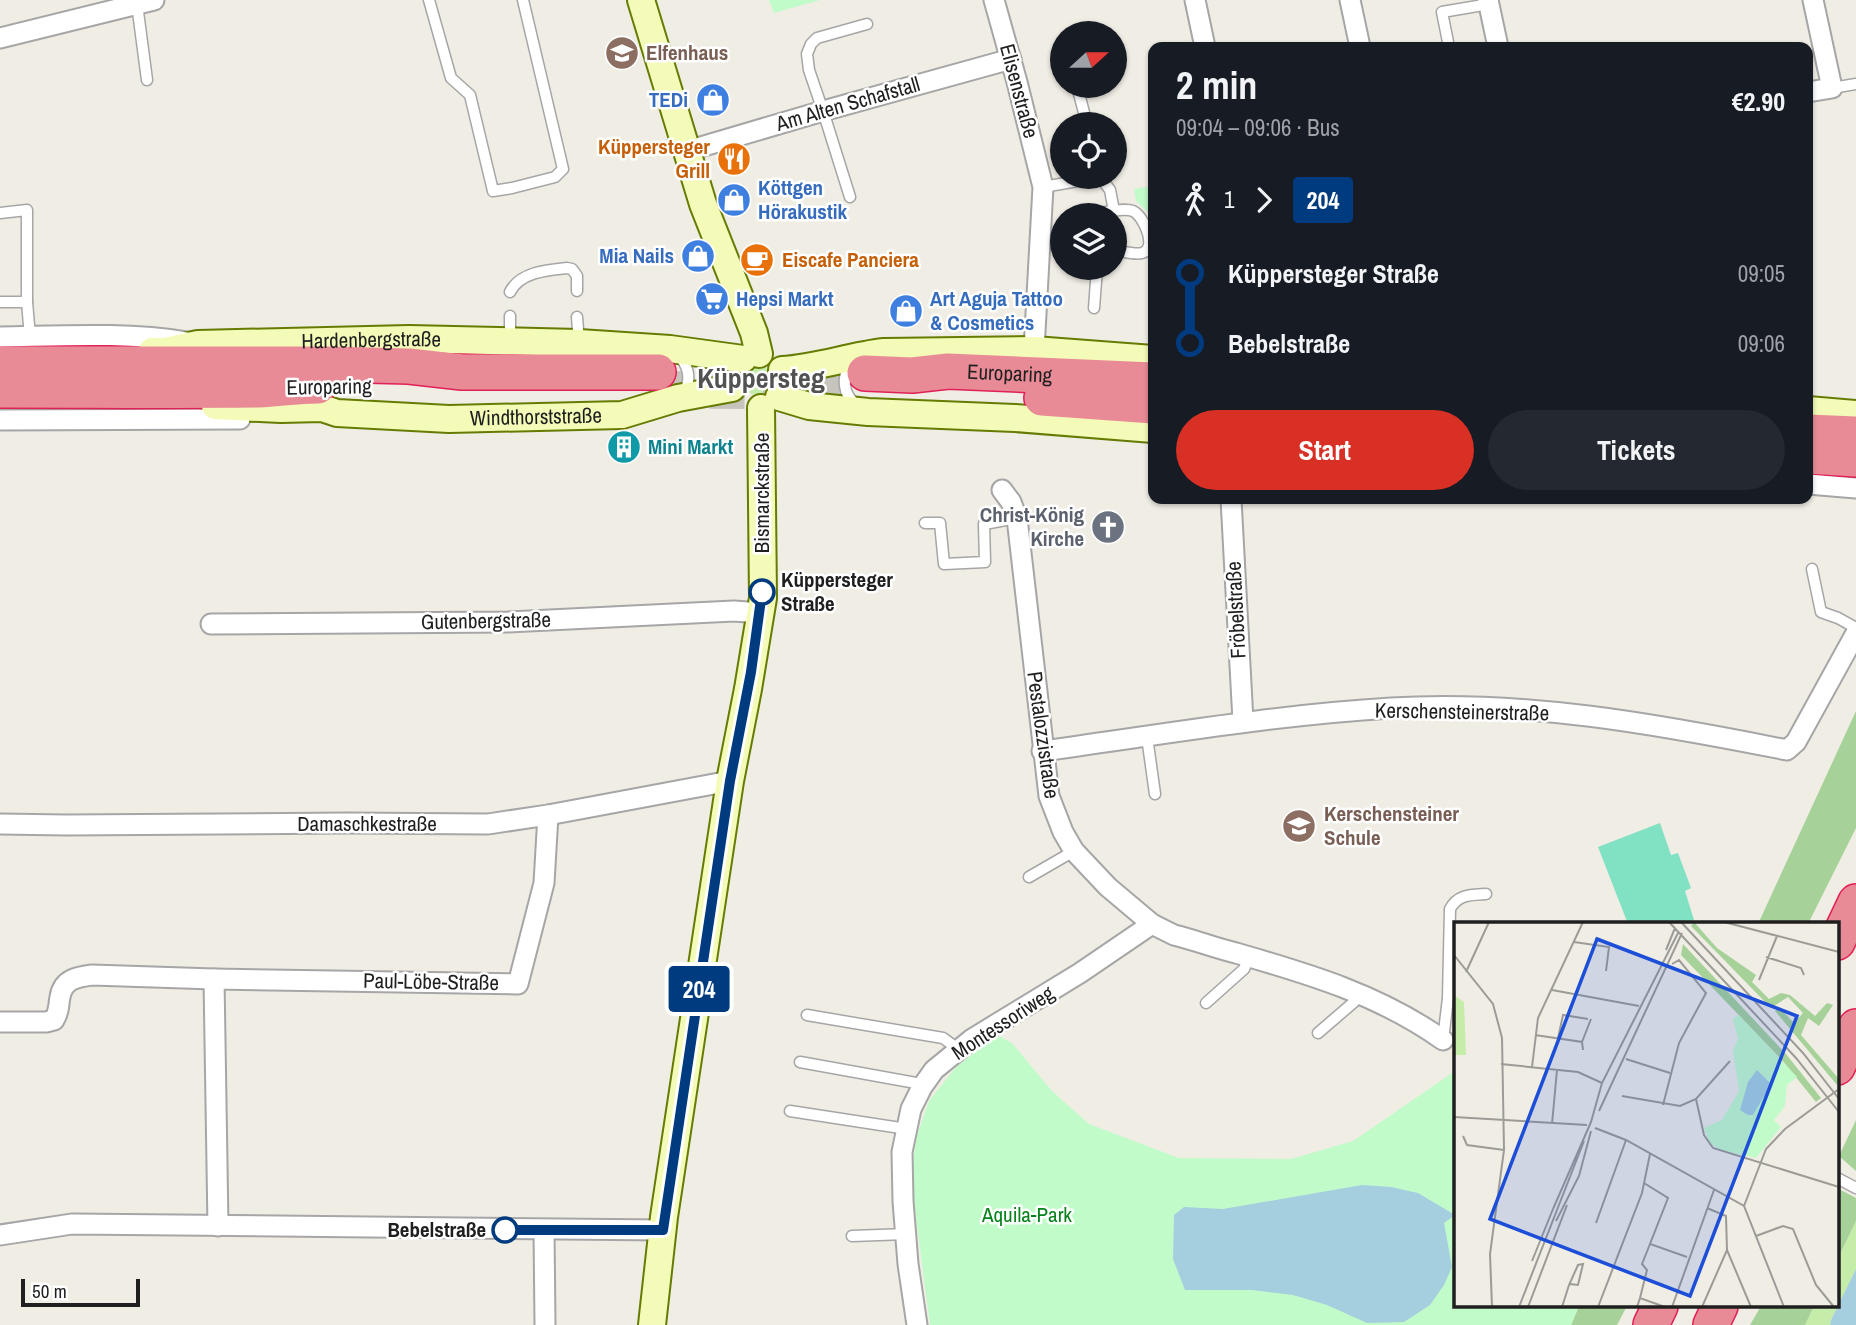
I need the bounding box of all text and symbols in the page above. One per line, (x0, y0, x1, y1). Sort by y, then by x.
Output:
north arrow (1050, 21, 1127, 98)
map controls (1050, 21, 1127, 280)
school or university icon: Elfenhaus (603, 34, 641, 72)
place label: Elfenhaus (646, 38, 728, 67)
street label: Elisenstraße (993, 40, 1046, 141)
text: 2 min (1176, 60, 1257, 111)
street label: Am Alten Schafstall (772, 69, 923, 138)
shop icon: TEDi (694, 81, 732, 119)
text: €2.90 (1732, 84, 1785, 119)
place label: TEDi (649, 85, 688, 114)
button: locate (1050, 112, 1127, 189)
text: 09:04 – 09:06 · Bus (1176, 112, 1340, 143)
place label: Küppersteger Grill (598, 132, 710, 185)
restaurant icon: Küppersteger Grill (715, 140, 753, 178)
place label: Köttgen Hörakustik (758, 173, 847, 226)
shop icon: Köttgen Hörakustik (715, 181, 753, 219)
icon: walk (1176, 181, 1214, 219)
icon: forward (1245, 181, 1283, 219)
text: 1 (1224, 184, 1235, 215)
text: 204 (1307, 184, 1339, 216)
button: layers (1050, 203, 1127, 280)
shop icon: Mia Nails (679, 237, 717, 275)
place label: Mia Nails (599, 241, 674, 270)
cafe icon: Eiscafe Panciera (738, 241, 776, 279)
place label: Eiscafe Panciera (782, 245, 919, 274)
text: Küppersteger Straße (1228, 256, 1439, 291)
text: 09:05 (1738, 258, 1785, 289)
supermarket icon: Hepsi Markt (693, 280, 731, 318)
place label: Hepsi Markt (736, 284, 834, 313)
place label: Art Aguja Tattoo & Cosmetics (930, 284, 1063, 337)
shop icon: Art Aguja Tattoo & Cosmetics (887, 292, 925, 330)
street label: Hardenbergstraße (301, 324, 441, 356)
text: Bebelstraße (1228, 326, 1350, 361)
text: 09:06 (1738, 328, 1785, 359)
street label: Europaring (966, 357, 1053, 390)
district label: Küppersteg (697, 359, 825, 397)
street label: Europaring (286, 371, 372, 402)
street label: Windthorststraße (470, 400, 602, 433)
button: Start (1176, 410, 1474, 490)
button: Tickets (1488, 410, 1785, 490)
building icon: Mini Markt (605, 428, 643, 466)
place label: Mini Markt (648, 432, 733, 461)
street label: Bismarckstraße (747, 433, 776, 553)
place label: Christ-König Kirche (980, 500, 1084, 553)
church icon: Christ-König Kirche (1089, 508, 1127, 546)
street label: Fröbelstraße (1218, 561, 1253, 660)
place label: Küppersteger Straße (781, 565, 893, 618)
marker: Küppersteger Straße (749, 579, 775, 605)
street label: Gutenbergstraße (421, 605, 551, 636)
street label: Pestalozzistraße (1020, 669, 1067, 800)
street label: Kerschensteinerstraße (1375, 695, 1549, 728)
place label: Kerschensteiner Schule (1324, 799, 1459, 852)
school or university icon: Kerschensteiner Schule (1280, 807, 1318, 845)
street label: Damaschkestraße (297, 809, 437, 838)
inset map (1454, 922, 1839, 1308)
street label: Paul-Löbe-Straße (363, 966, 499, 997)
line badge: 204 (659, 966, 739, 1012)
text: 204 (683, 973, 715, 1005)
street label: Montessoriweg (946, 978, 1060, 1067)
park label: Aquila-Park (981, 1200, 1072, 1229)
place label: Bebelstraße (387, 1215, 486, 1244)
marker: Bebelstraße (492, 1217, 518, 1243)
scale bar (21, 1276, 140, 1308)
text: 50 m (32, 1278, 67, 1304)

